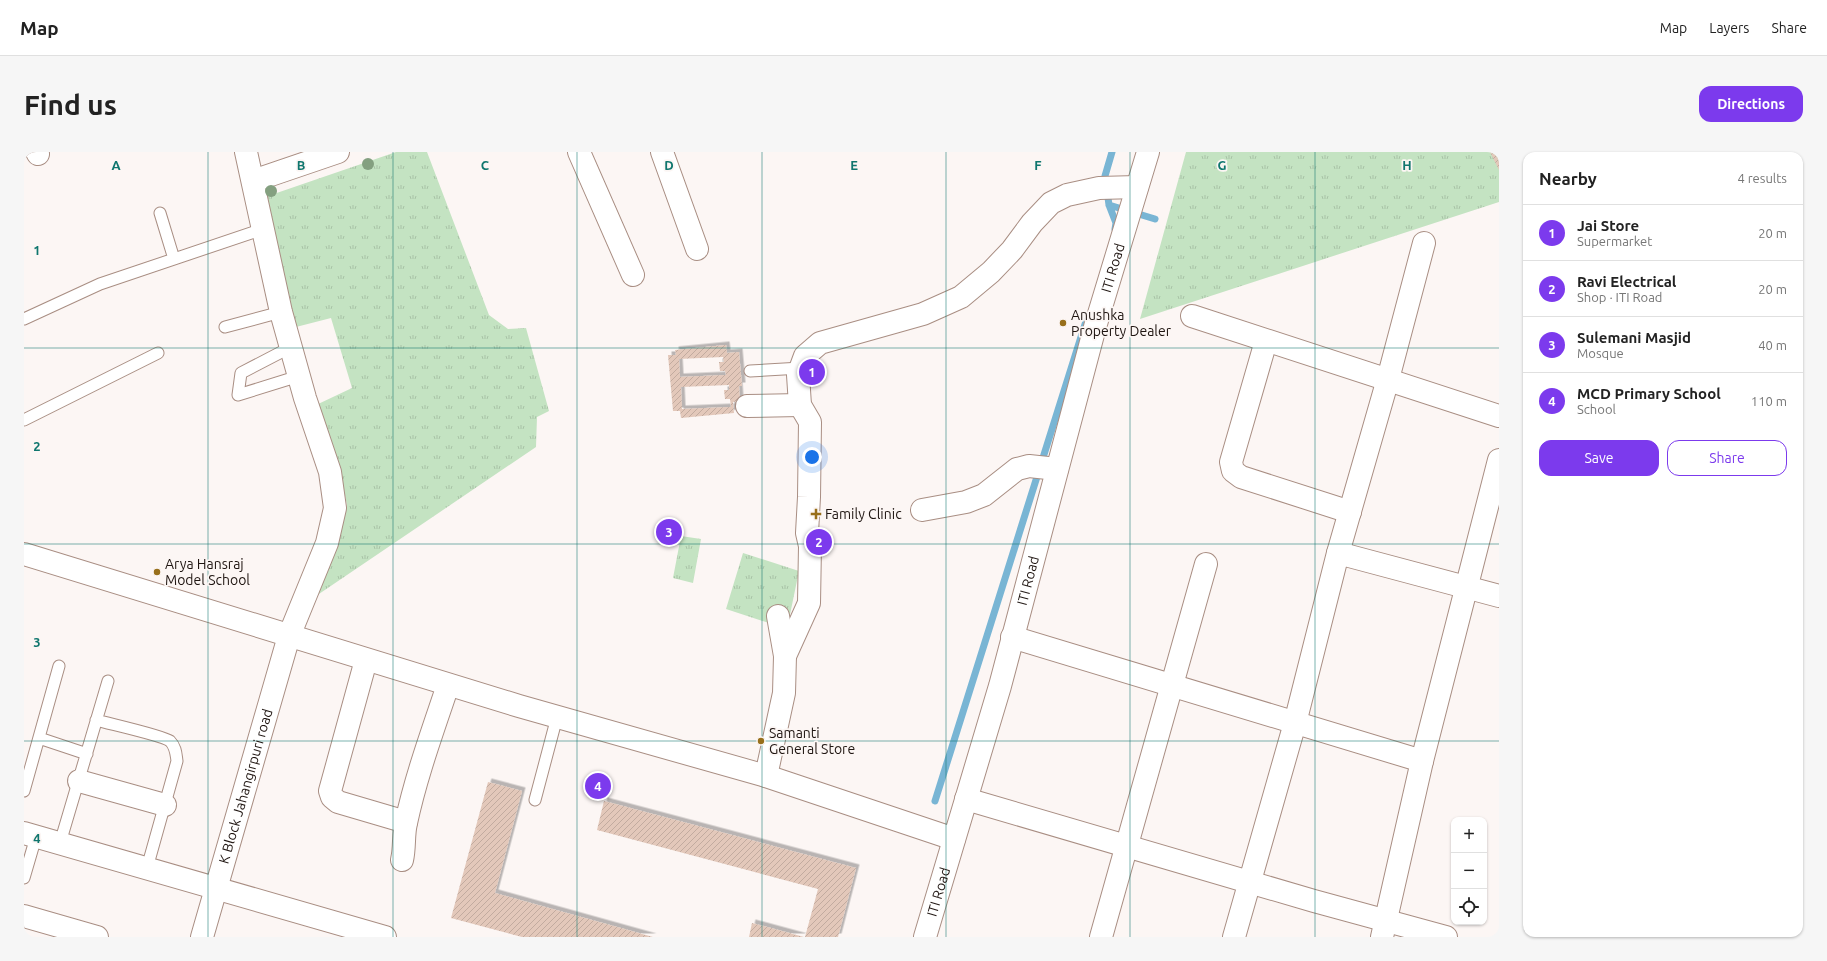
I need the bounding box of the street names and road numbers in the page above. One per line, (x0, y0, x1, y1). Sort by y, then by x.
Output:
street label: ITI Road (1098, 241, 1128, 294)
street label: ITI Road (1014, 554, 1042, 607)
street label: K Block Jahangirpuri road (216, 707, 276, 865)
street label: ITI Road (924, 865, 953, 918)

